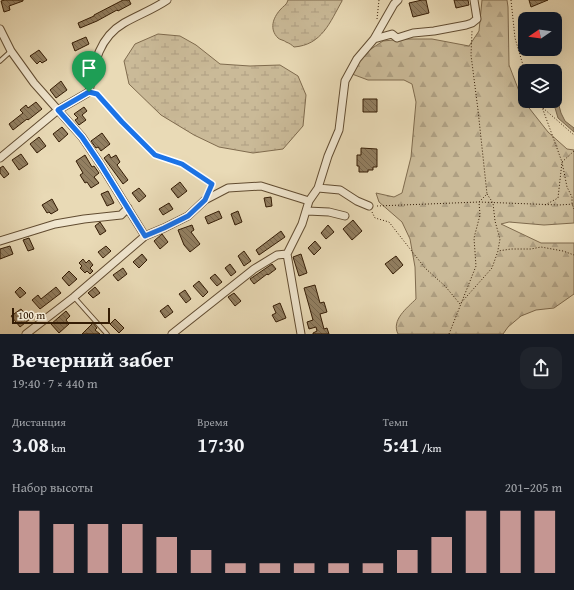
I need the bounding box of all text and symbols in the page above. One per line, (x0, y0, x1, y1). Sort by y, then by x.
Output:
north arrow (518, 12, 562, 56)
map controls (518, 12, 562, 108)
pin (72, 51, 106, 92)
icon: arrive (78, 57, 100, 79)
button: layers (518, 64, 562, 108)
scale bar (12, 306, 110, 325)
text: 100 m (18, 307, 45, 323)
text: Вечерний забег (12, 343, 173, 375)
button: share (520, 347, 562, 389)
text: 19:40 · 7 × 440 m (12, 374, 98, 393)
text: Дистанция (12, 414, 66, 430)
text: Время (197, 414, 228, 430)
text: Темп (383, 414, 408, 430)
text: 3.08 (12, 430, 49, 459)
text: 17:30 (197, 430, 244, 459)
text: 5:41 (383, 430, 419, 459)
text: km (49, 440, 66, 456)
text: /km (419, 440, 442, 456)
text: Набор высоты (12, 478, 93, 497)
text: 201–205 m (505, 478, 562, 497)

